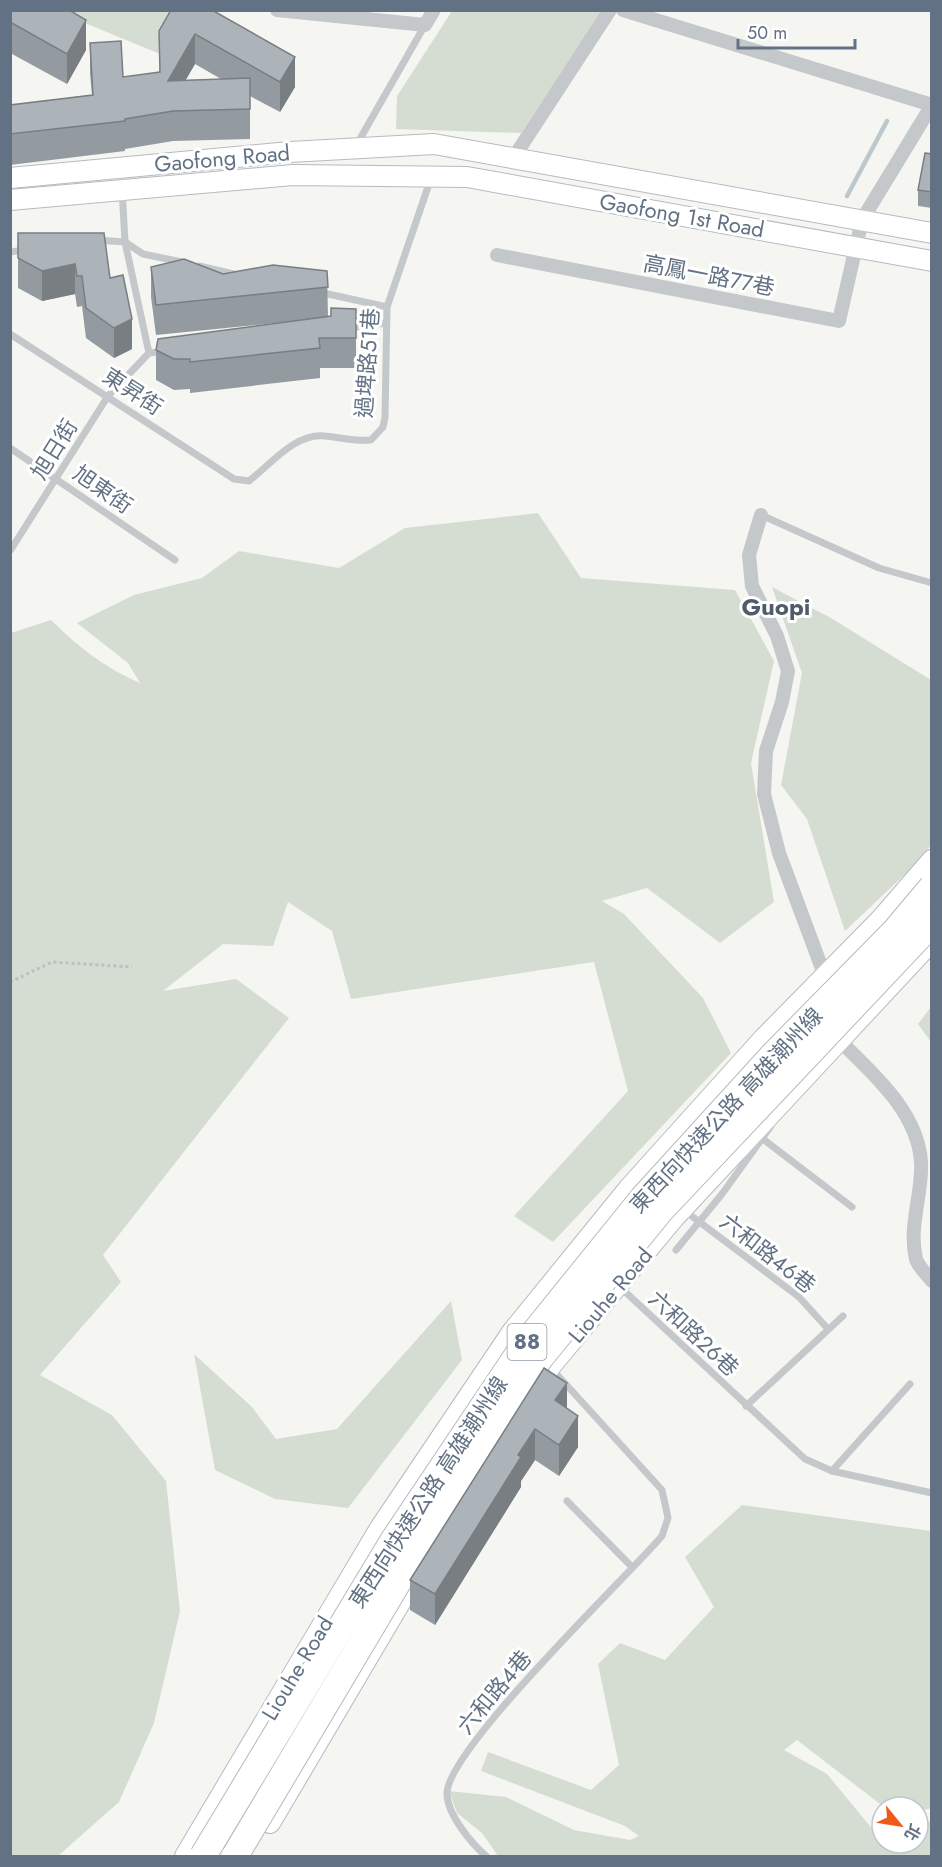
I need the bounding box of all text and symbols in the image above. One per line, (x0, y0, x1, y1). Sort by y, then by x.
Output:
scale bar (738, 12, 855, 50)
text: 50 m (747, 20, 787, 46)
street label: Gaofong Road (153, 136, 291, 180)
street label: Gaofong 1st Road (597, 185, 767, 245)
street label: 高鳳一路77巷 (641, 247, 777, 303)
street label: 過埤路51巷 (347, 307, 387, 419)
street label: 東昇街 (97, 360, 169, 422)
street label: 旭日街 (23, 413, 85, 485)
street label: 旭東街 (67, 457, 139, 521)
district label: Guopi (742, 589, 810, 624)
street label: 東西向快速公路 高雄潮州線 (622, 1000, 830, 1220)
street label: 六和路46巷 (713, 1205, 823, 1301)
street label: Liouhe Road (560, 1240, 660, 1350)
street label: 六和路26巷 (642, 1283, 746, 1383)
road number: 88 (508, 1324, 546, 1360)
street label: 東西向快速公路 高雄潮州線 (341, 1370, 515, 1614)
street label: Liouhe Road (253, 1610, 341, 1726)
street label: 六和路4巷 (449, 1643, 539, 1741)
north arrow (870, 1795, 930, 1855)
text: 北 (899, 1820, 927, 1845)

